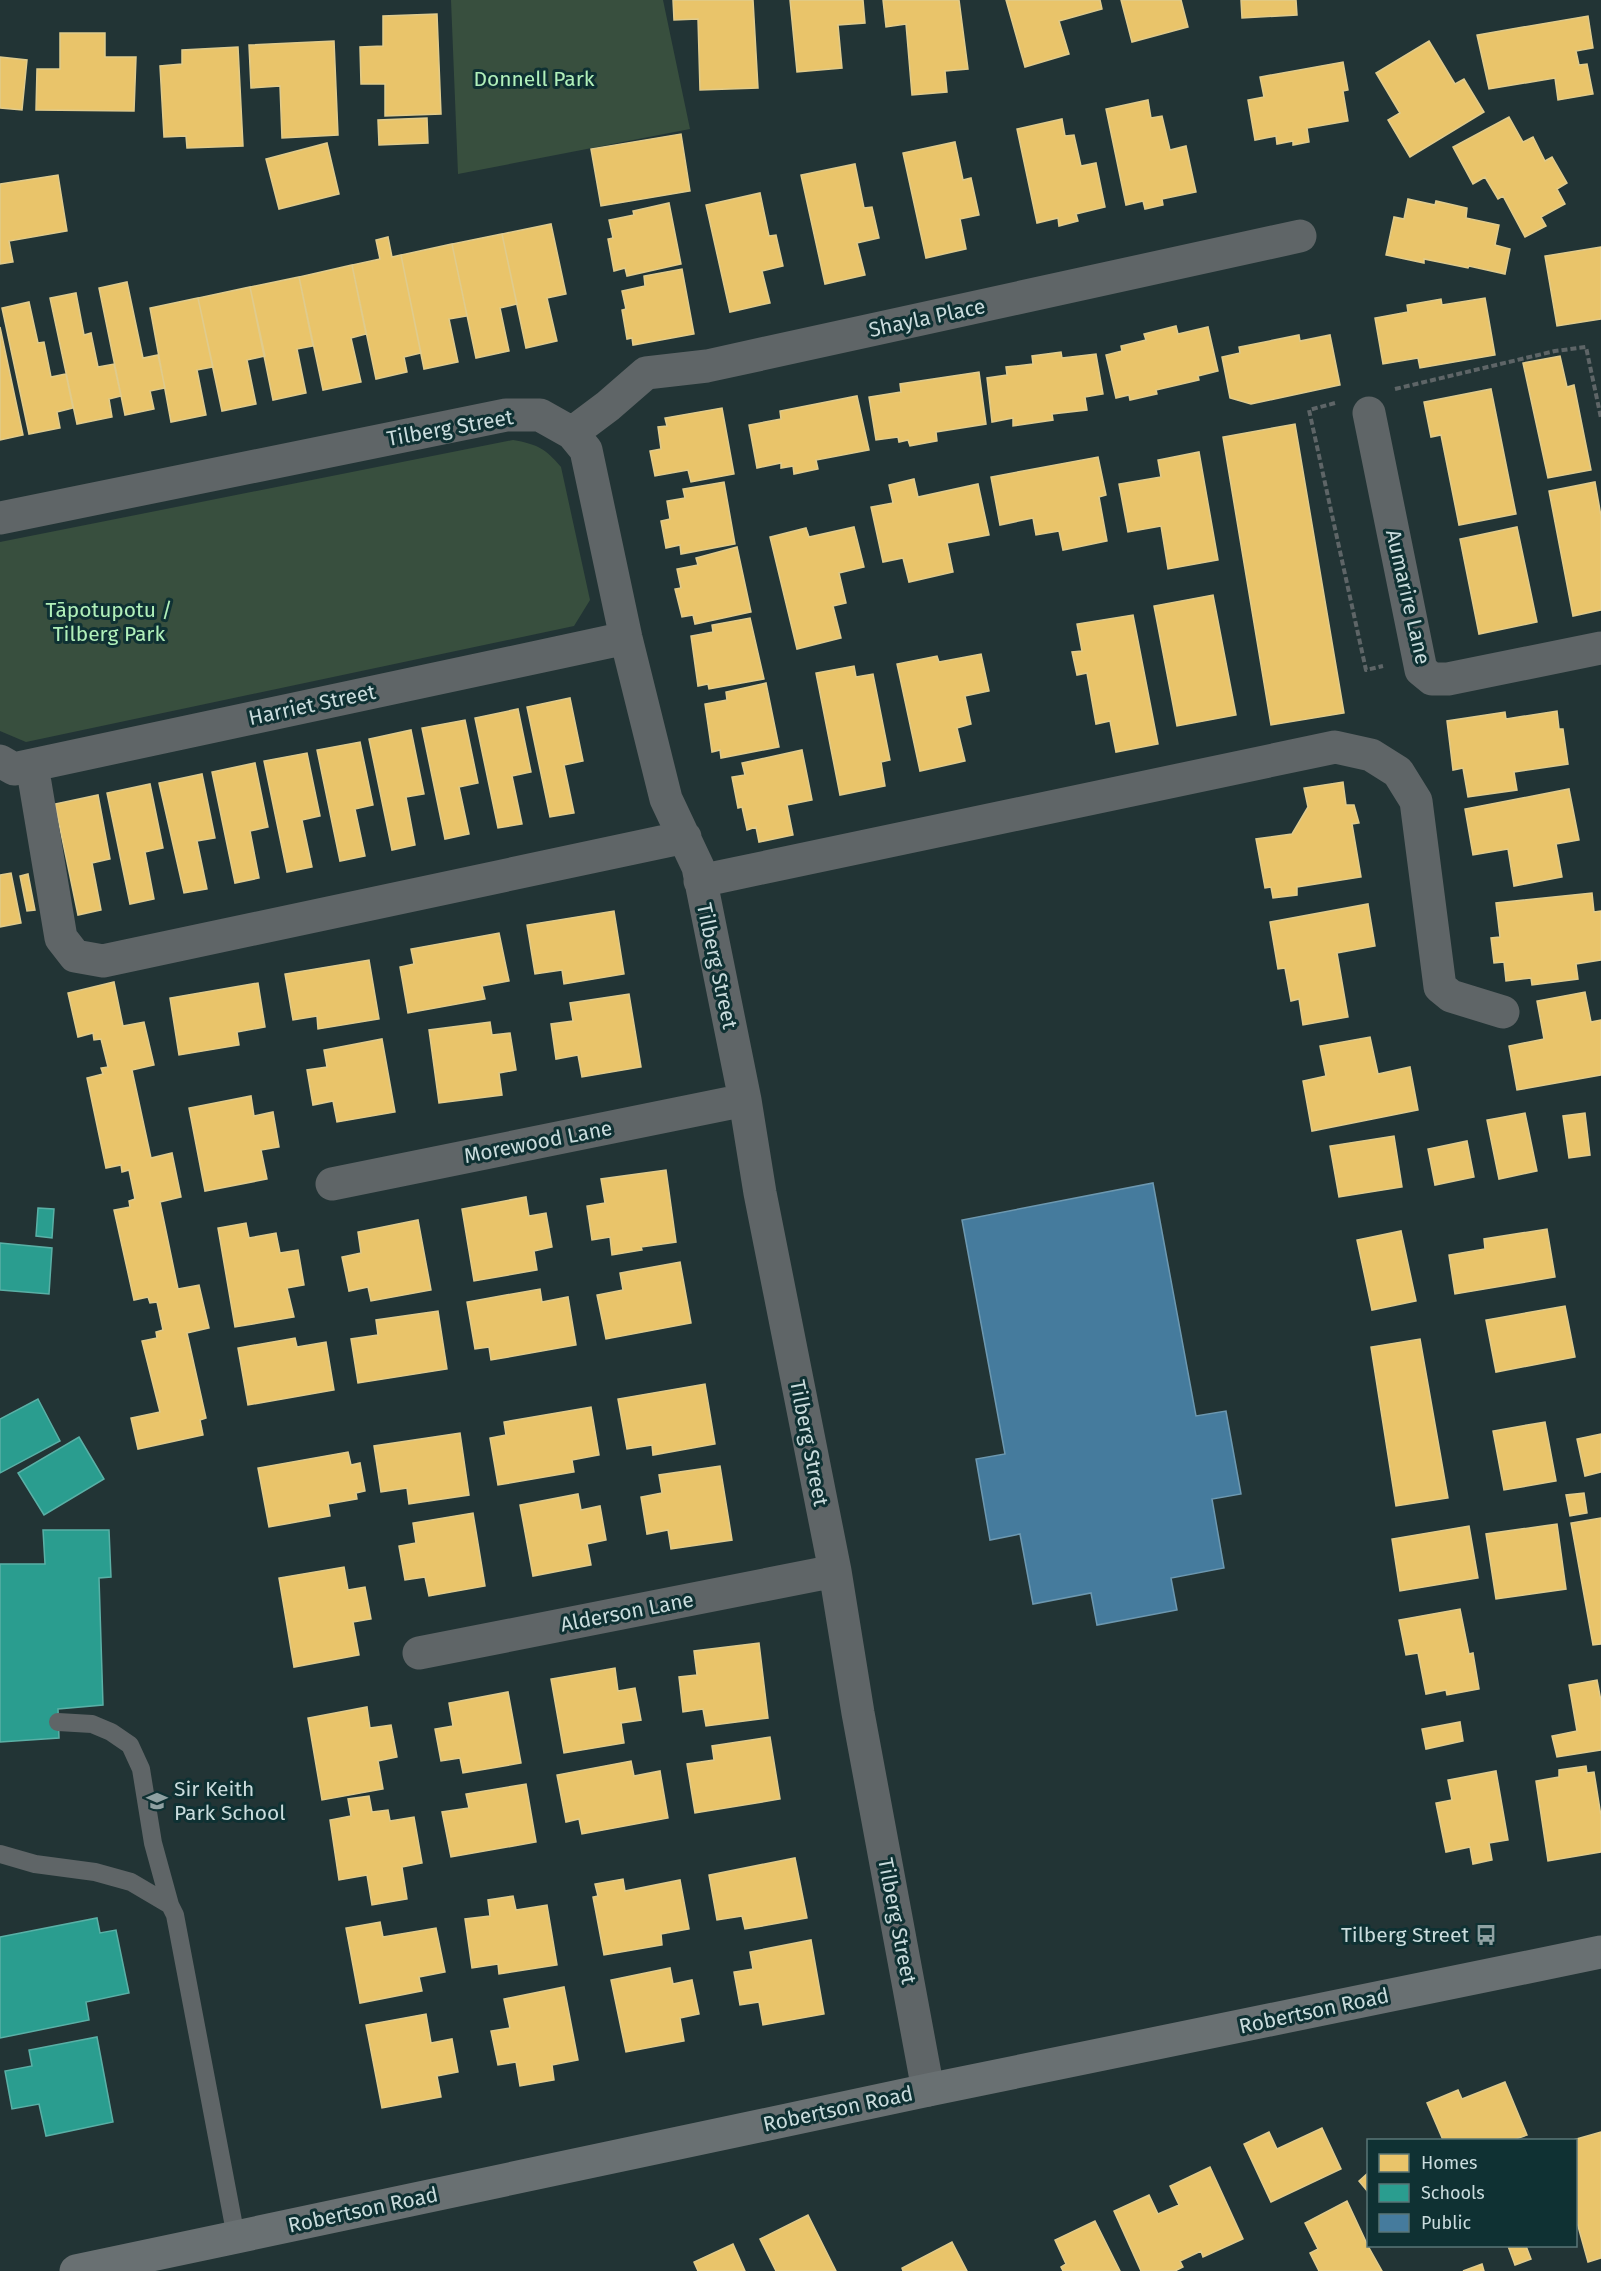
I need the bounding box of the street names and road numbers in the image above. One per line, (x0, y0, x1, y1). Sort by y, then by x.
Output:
street label: Shayla Place (866, 293, 988, 343)
street label: Tilberg Street (385, 404, 516, 452)
street label: Aumarire Lane (1380, 527, 1436, 667)
street label: Harriet Street (246, 679, 378, 731)
street label: Tilberg Street (691, 901, 743, 1032)
street label: Morewood Lane (462, 1115, 614, 1169)
street label: Tilberg Street (784, 1378, 834, 1509)
street label: Alderson Lane (558, 1586, 696, 1638)
street label: Tilberg Street (872, 1856, 922, 1987)
street label: Robertson Road (1237, 1982, 1391, 2040)
street label: Robertson Road (761, 2080, 915, 2138)
street label: Robertson Road (286, 2181, 440, 2239)

